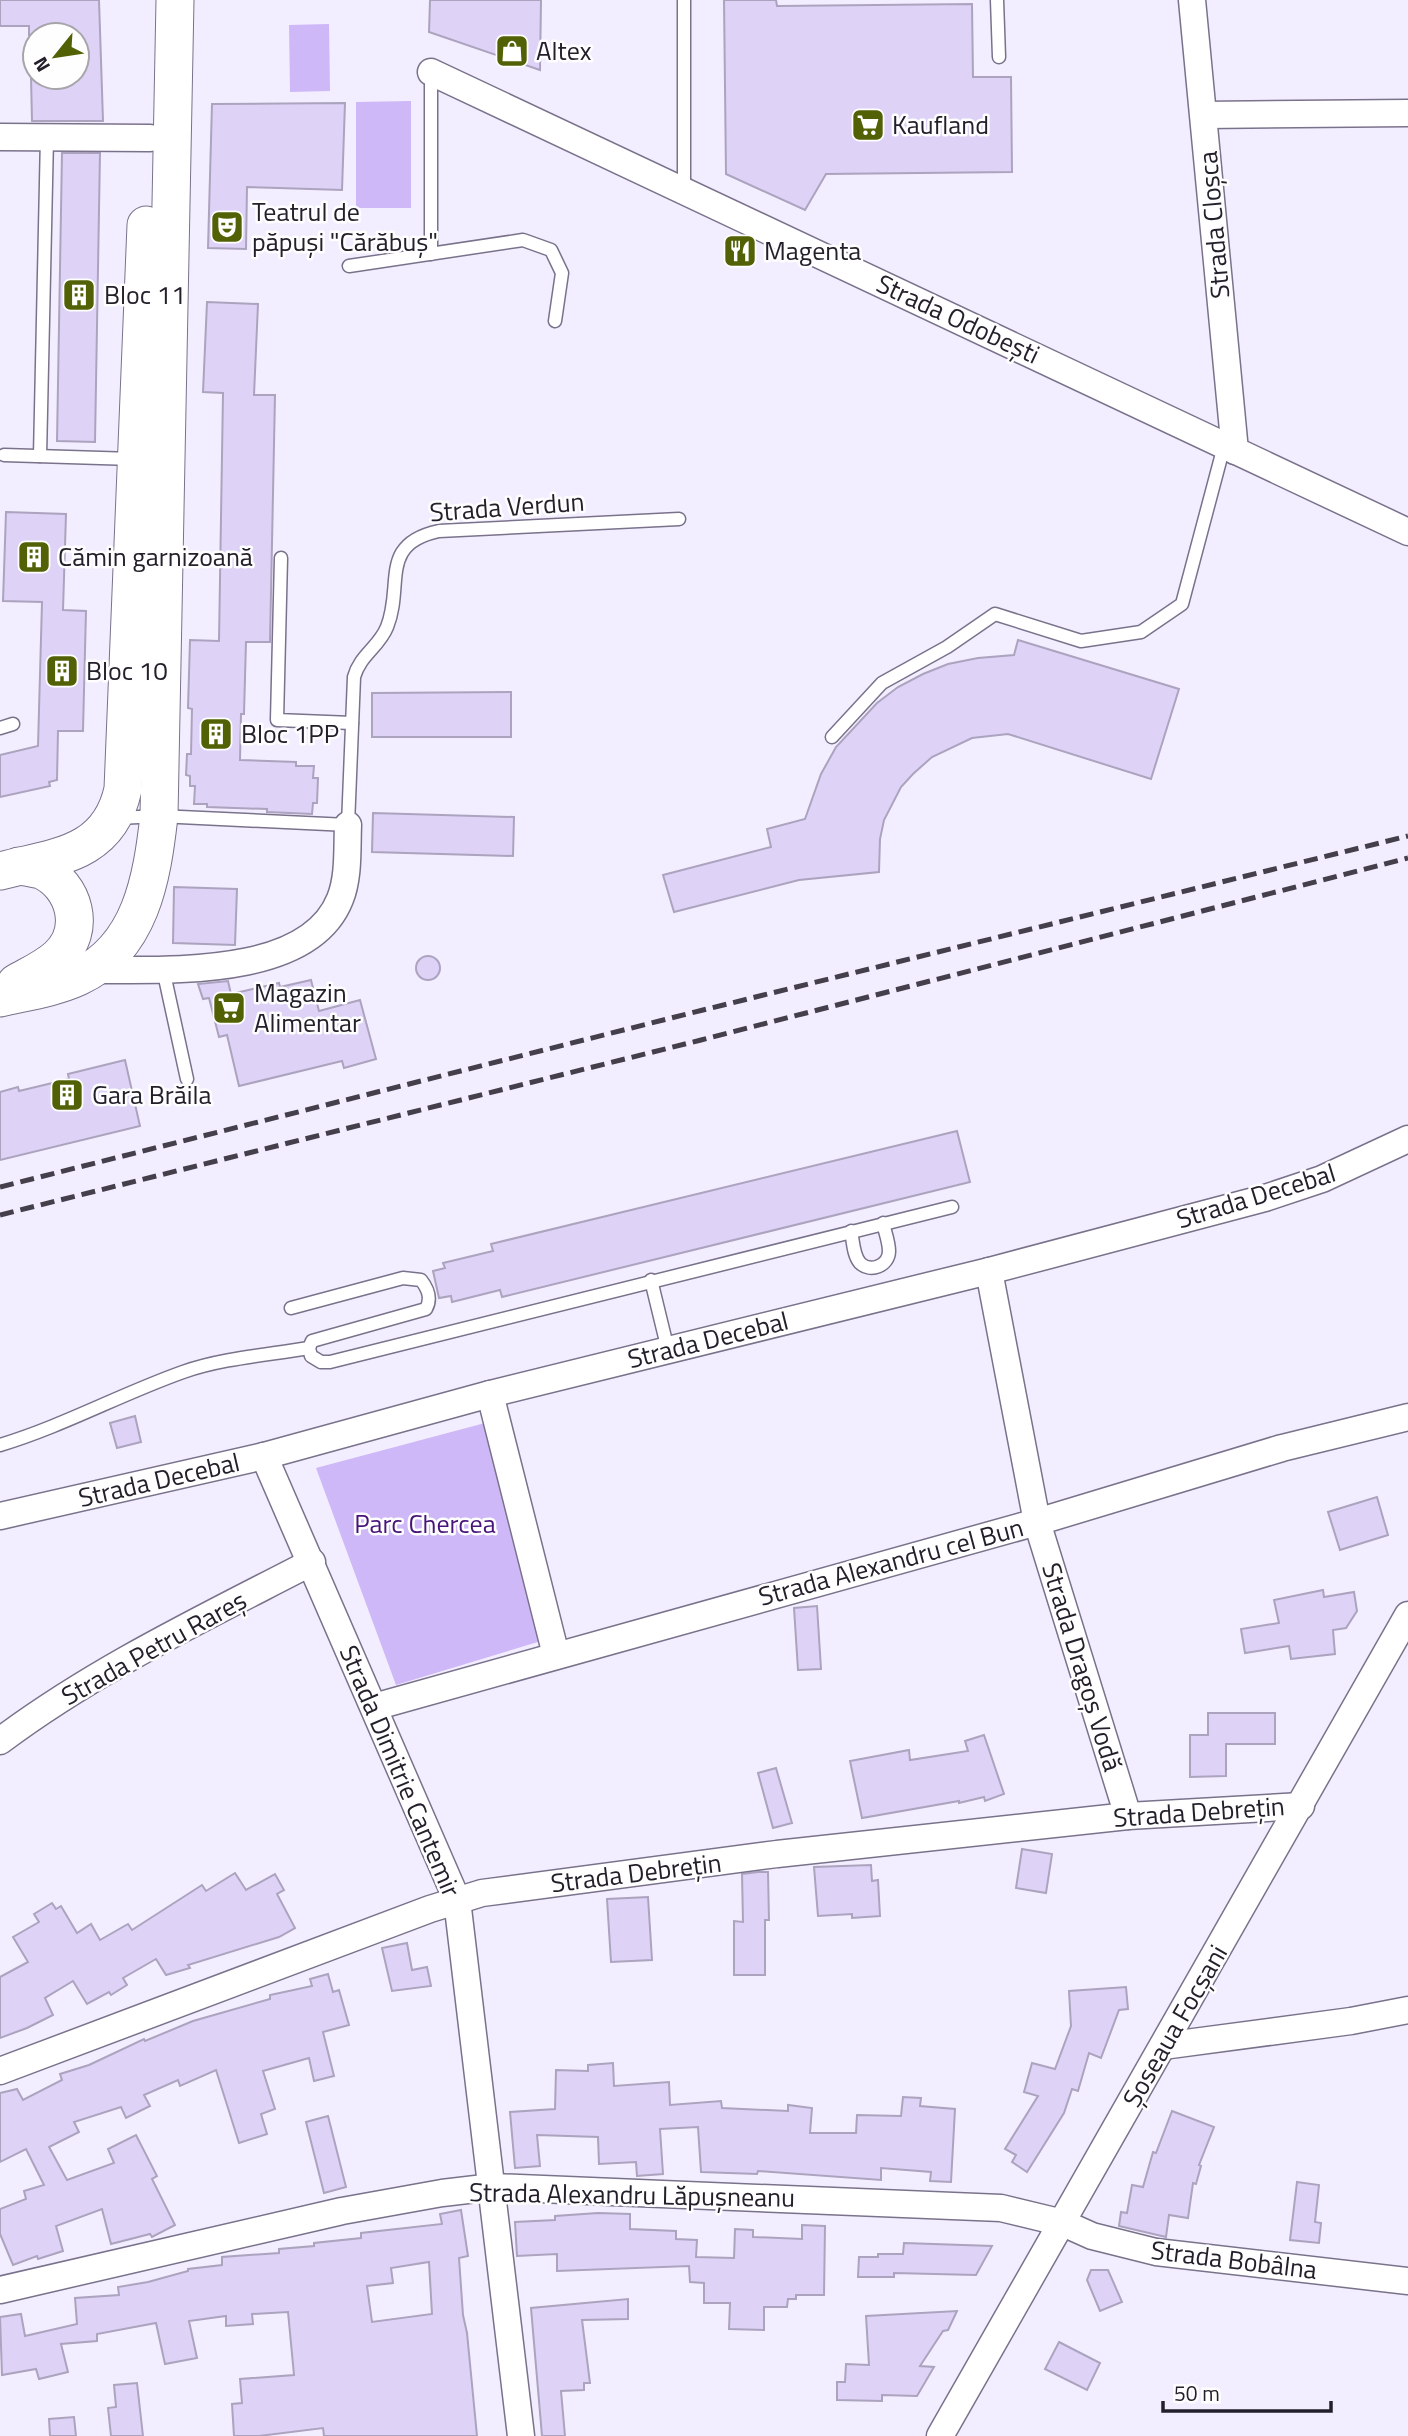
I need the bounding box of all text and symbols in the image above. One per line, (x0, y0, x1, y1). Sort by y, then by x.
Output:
north arrow (21, 21, 91, 91)
place label: Altex (536, 31, 592, 70)
shop icon: Altex (493, 32, 531, 70)
text: N (25, 52, 57, 78)
place label: Kaufland (892, 105, 989, 144)
supermarket icon: Kaufland (849, 106, 887, 144)
street label: Strada Cloșca (1188, 150, 1239, 300)
place label: Teatrul de păpuși "Cărăbuș" (252, 192, 438, 261)
theatre icon: Teatrul de păpuși "Cărăbuș" (208, 208, 246, 246)
place label: Magenta (764, 231, 861, 270)
restaurant icon: Magenta (721, 232, 759, 270)
street label: Strada Odobești (870, 264, 1046, 373)
place label: Bloc 11 (104, 275, 186, 314)
building icon: Bloc 11 (60, 276, 98, 314)
street label: Strada Verdun (428, 482, 586, 531)
place label: Cămin garnizoană (58, 537, 253, 576)
building icon: Cămin garnizoană (15, 538, 53, 576)
place label: Bloc 10 (86, 651, 168, 690)
building icon: Bloc 10 (43, 652, 81, 690)
place label: Bloc 1PP (241, 714, 339, 753)
building icon: Bloc 1PP (197, 715, 235, 753)
place label: Magazin Alimentar (254, 973, 361, 1042)
supermarket icon: Magazin Alimentar (210, 989, 248, 1027)
place label: Gara Brăila (92, 1075, 212, 1114)
building icon: Gara Brăila (48, 1076, 86, 1114)
street label: Strada Decebal (1172, 1153, 1340, 1238)
street label: Strada Decebal (623, 1301, 792, 1378)
street label: Strada Decebal (74, 1442, 243, 1517)
park label: Parc Chercea (354, 1504, 496, 1543)
street label: Strada Alexandru cel Bun (754, 1507, 1028, 1616)
street label: Strada Dragoș Vodă (1032, 1558, 1133, 1776)
street label: Strada Petru Rareș (54, 1580, 254, 1715)
street label: Strada Dimitrie Cantemir (330, 1639, 471, 1903)
street label: Strada Debrețin (1112, 1786, 1286, 1837)
street label: Strada Debrețin (548, 1843, 724, 1902)
street label: Șoseaua Focșani (1112, 1937, 1237, 2114)
street label: Strada Alexandru Lăpușneanu (469, 2172, 795, 2217)
street label: Strada Bobâlna (1149, 2230, 1319, 2289)
scale bar (1163, 2370, 1331, 2414)
text: 50 m (1174, 2377, 1220, 2409)

